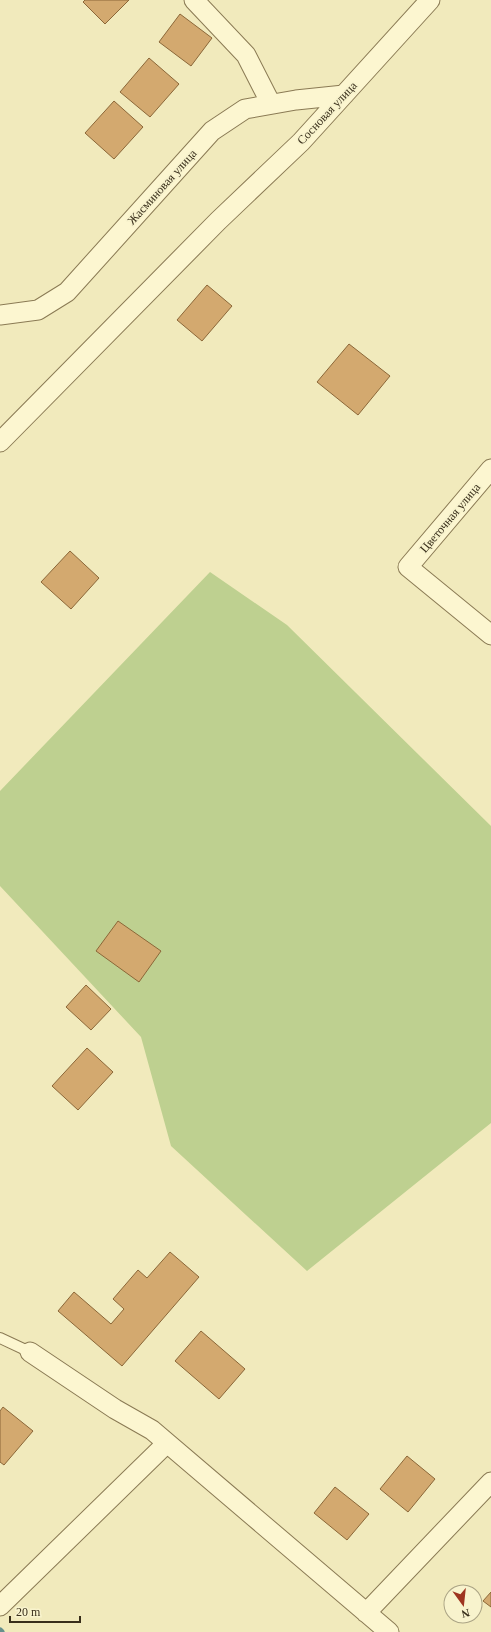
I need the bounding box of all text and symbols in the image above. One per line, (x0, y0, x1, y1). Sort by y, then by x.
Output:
street label: Сосновая улица (294, 78, 360, 147)
street label: Жасминовая улица (125, 146, 200, 228)
street label: Цветочная улица (417, 480, 484, 556)
north arrow (443, 1584, 483, 1624)
scale bar (10, 1598, 80, 1624)
text: 20 m (16, 1605, 41, 1619)
text: N (460, 1607, 471, 1620)

